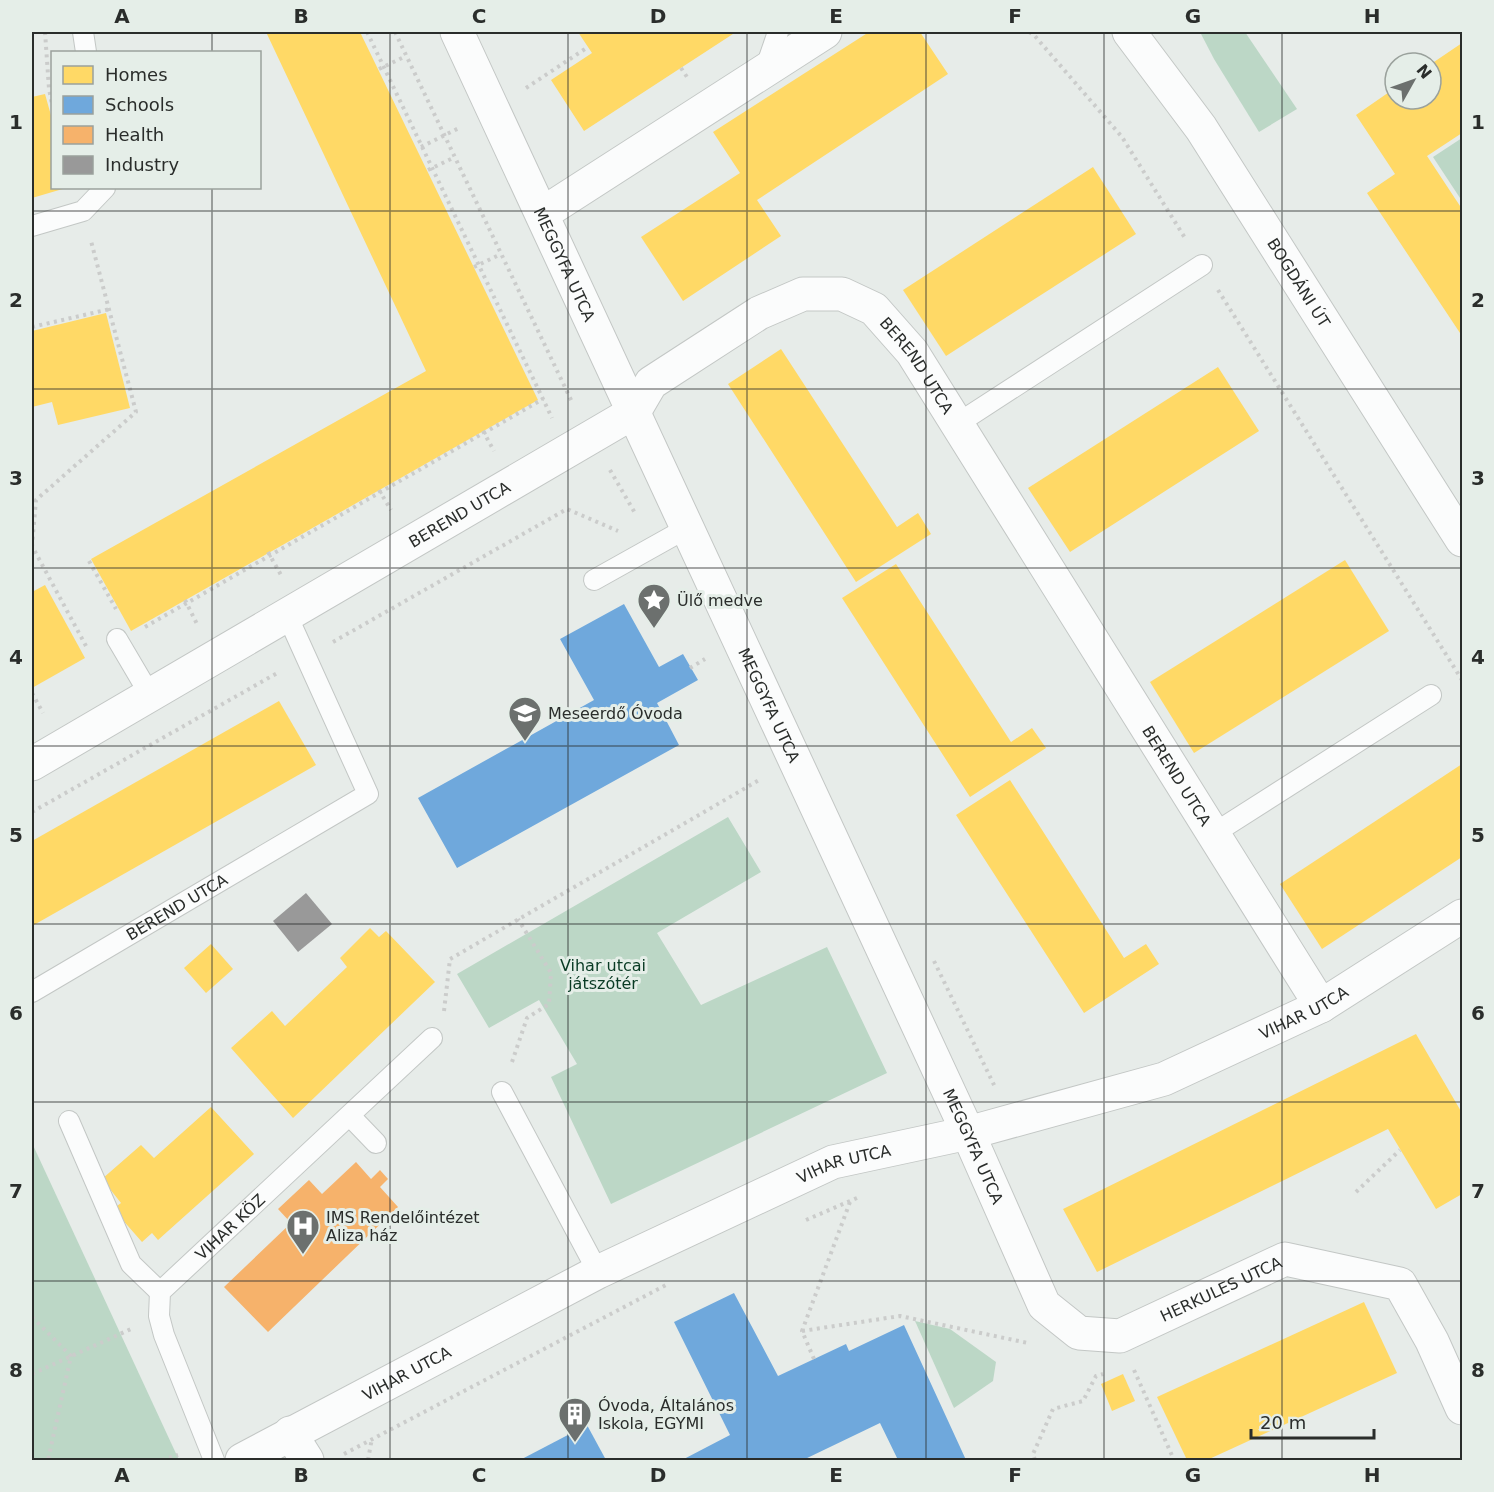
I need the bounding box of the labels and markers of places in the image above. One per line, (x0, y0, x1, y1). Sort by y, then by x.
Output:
place icon: Ülő medve (636, 582, 672, 629)
place label: Ülő medve (677, 591, 763, 610)
school or university icon: Meseerdő Óvoda (507, 695, 543, 742)
place label: Meseerdő Óvoda (548, 704, 683, 723)
hospital icon: IMS Rendelőintézet Aliza ház (285, 1208, 321, 1255)
place label: IMS Rendelőintézet Aliza ház (326, 1208, 480, 1245)
building icon: Óvoda, Általános Iskola, EGYMI (557, 1396, 593, 1443)
place label: Óvoda, Általános Iskola, EGYMI (598, 1396, 734, 1433)

